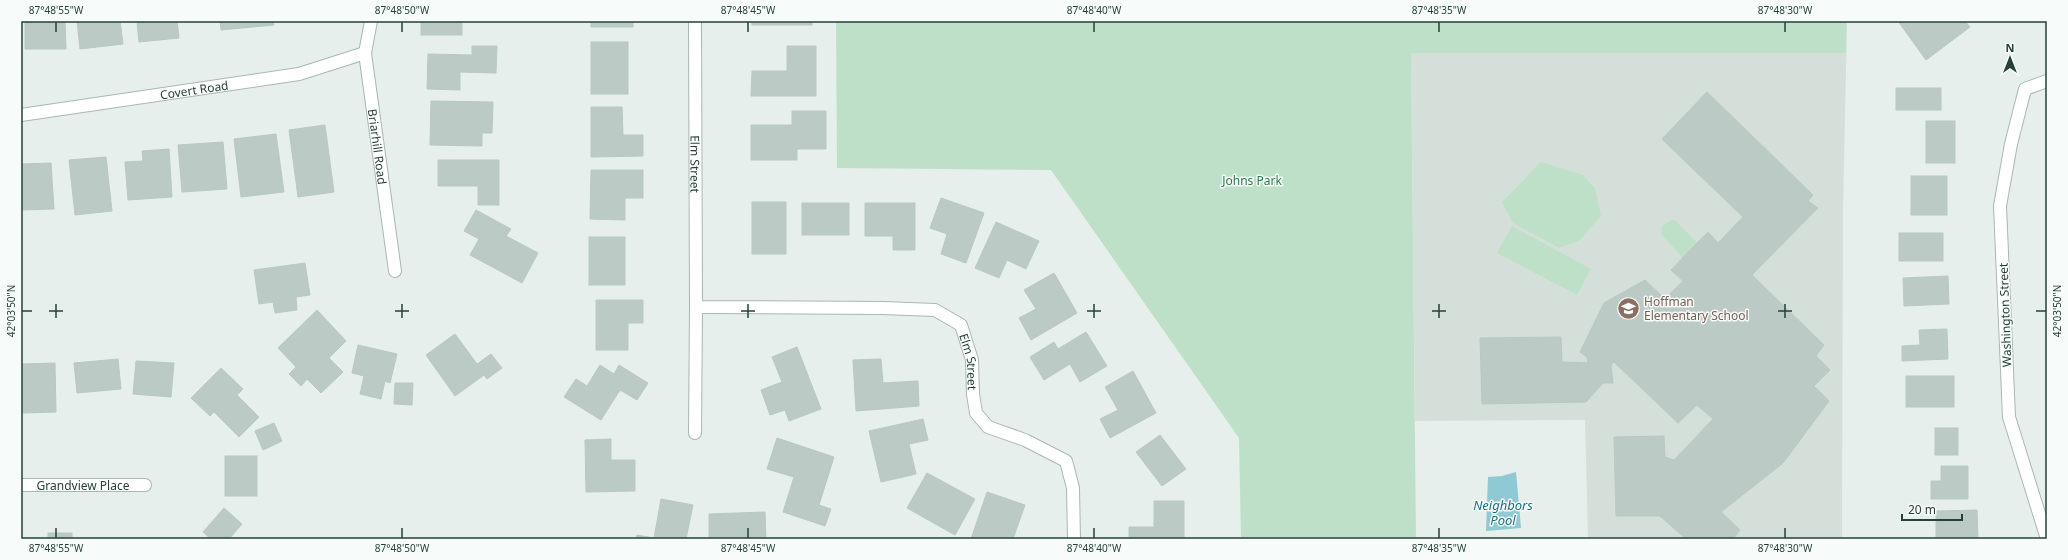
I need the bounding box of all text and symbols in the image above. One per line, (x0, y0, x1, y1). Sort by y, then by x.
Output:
text: 87°48'55"W (29, 3, 84, 17)
text: 87°48'50"W (375, 3, 430, 17)
text: 87°48'45"W (721, 3, 776, 17)
text: 87°48'40"W (1067, 3, 1122, 17)
text: 87°48'35"W (1412, 3, 1467, 17)
text: 87°48'30"W (1758, 3, 1813, 17)
north arrow (1990, 38, 2030, 78)
text: N (2006, 40, 2014, 55)
street label: Covert Road (159, 76, 229, 103)
street label: Briarhill Road (364, 108, 391, 186)
street label: Elm Street (687, 135, 704, 194)
park label: Johns Park (1221, 172, 1282, 189)
street label: Washington Street (1995, 262, 2015, 367)
text: 42°03'50"N (4, 285, 18, 337)
text: 42°03'50"N (2050, 285, 2064, 337)
place label: Hoffman Elementary School (1644, 293, 1749, 324)
school or university icon: Hoffman Elementary School (1615, 295, 1641, 321)
street label: Elm Street (956, 331, 981, 391)
street label: Grandview Place (37, 477, 130, 494)
water label: Neighbors Pool (1473, 496, 1533, 529)
scale bar (1902, 496, 1962, 522)
text: 20 m (1908, 501, 1936, 518)
text: 87°48'55"W (29, 541, 84, 555)
text: 87°48'50"W (375, 541, 430, 555)
text: 87°48'45"W (721, 541, 776, 555)
text: 87°48'40"W (1067, 541, 1122, 555)
text: 87°48'35"W (1412, 541, 1467, 555)
text: 87°48'30"W (1758, 541, 1813, 555)

